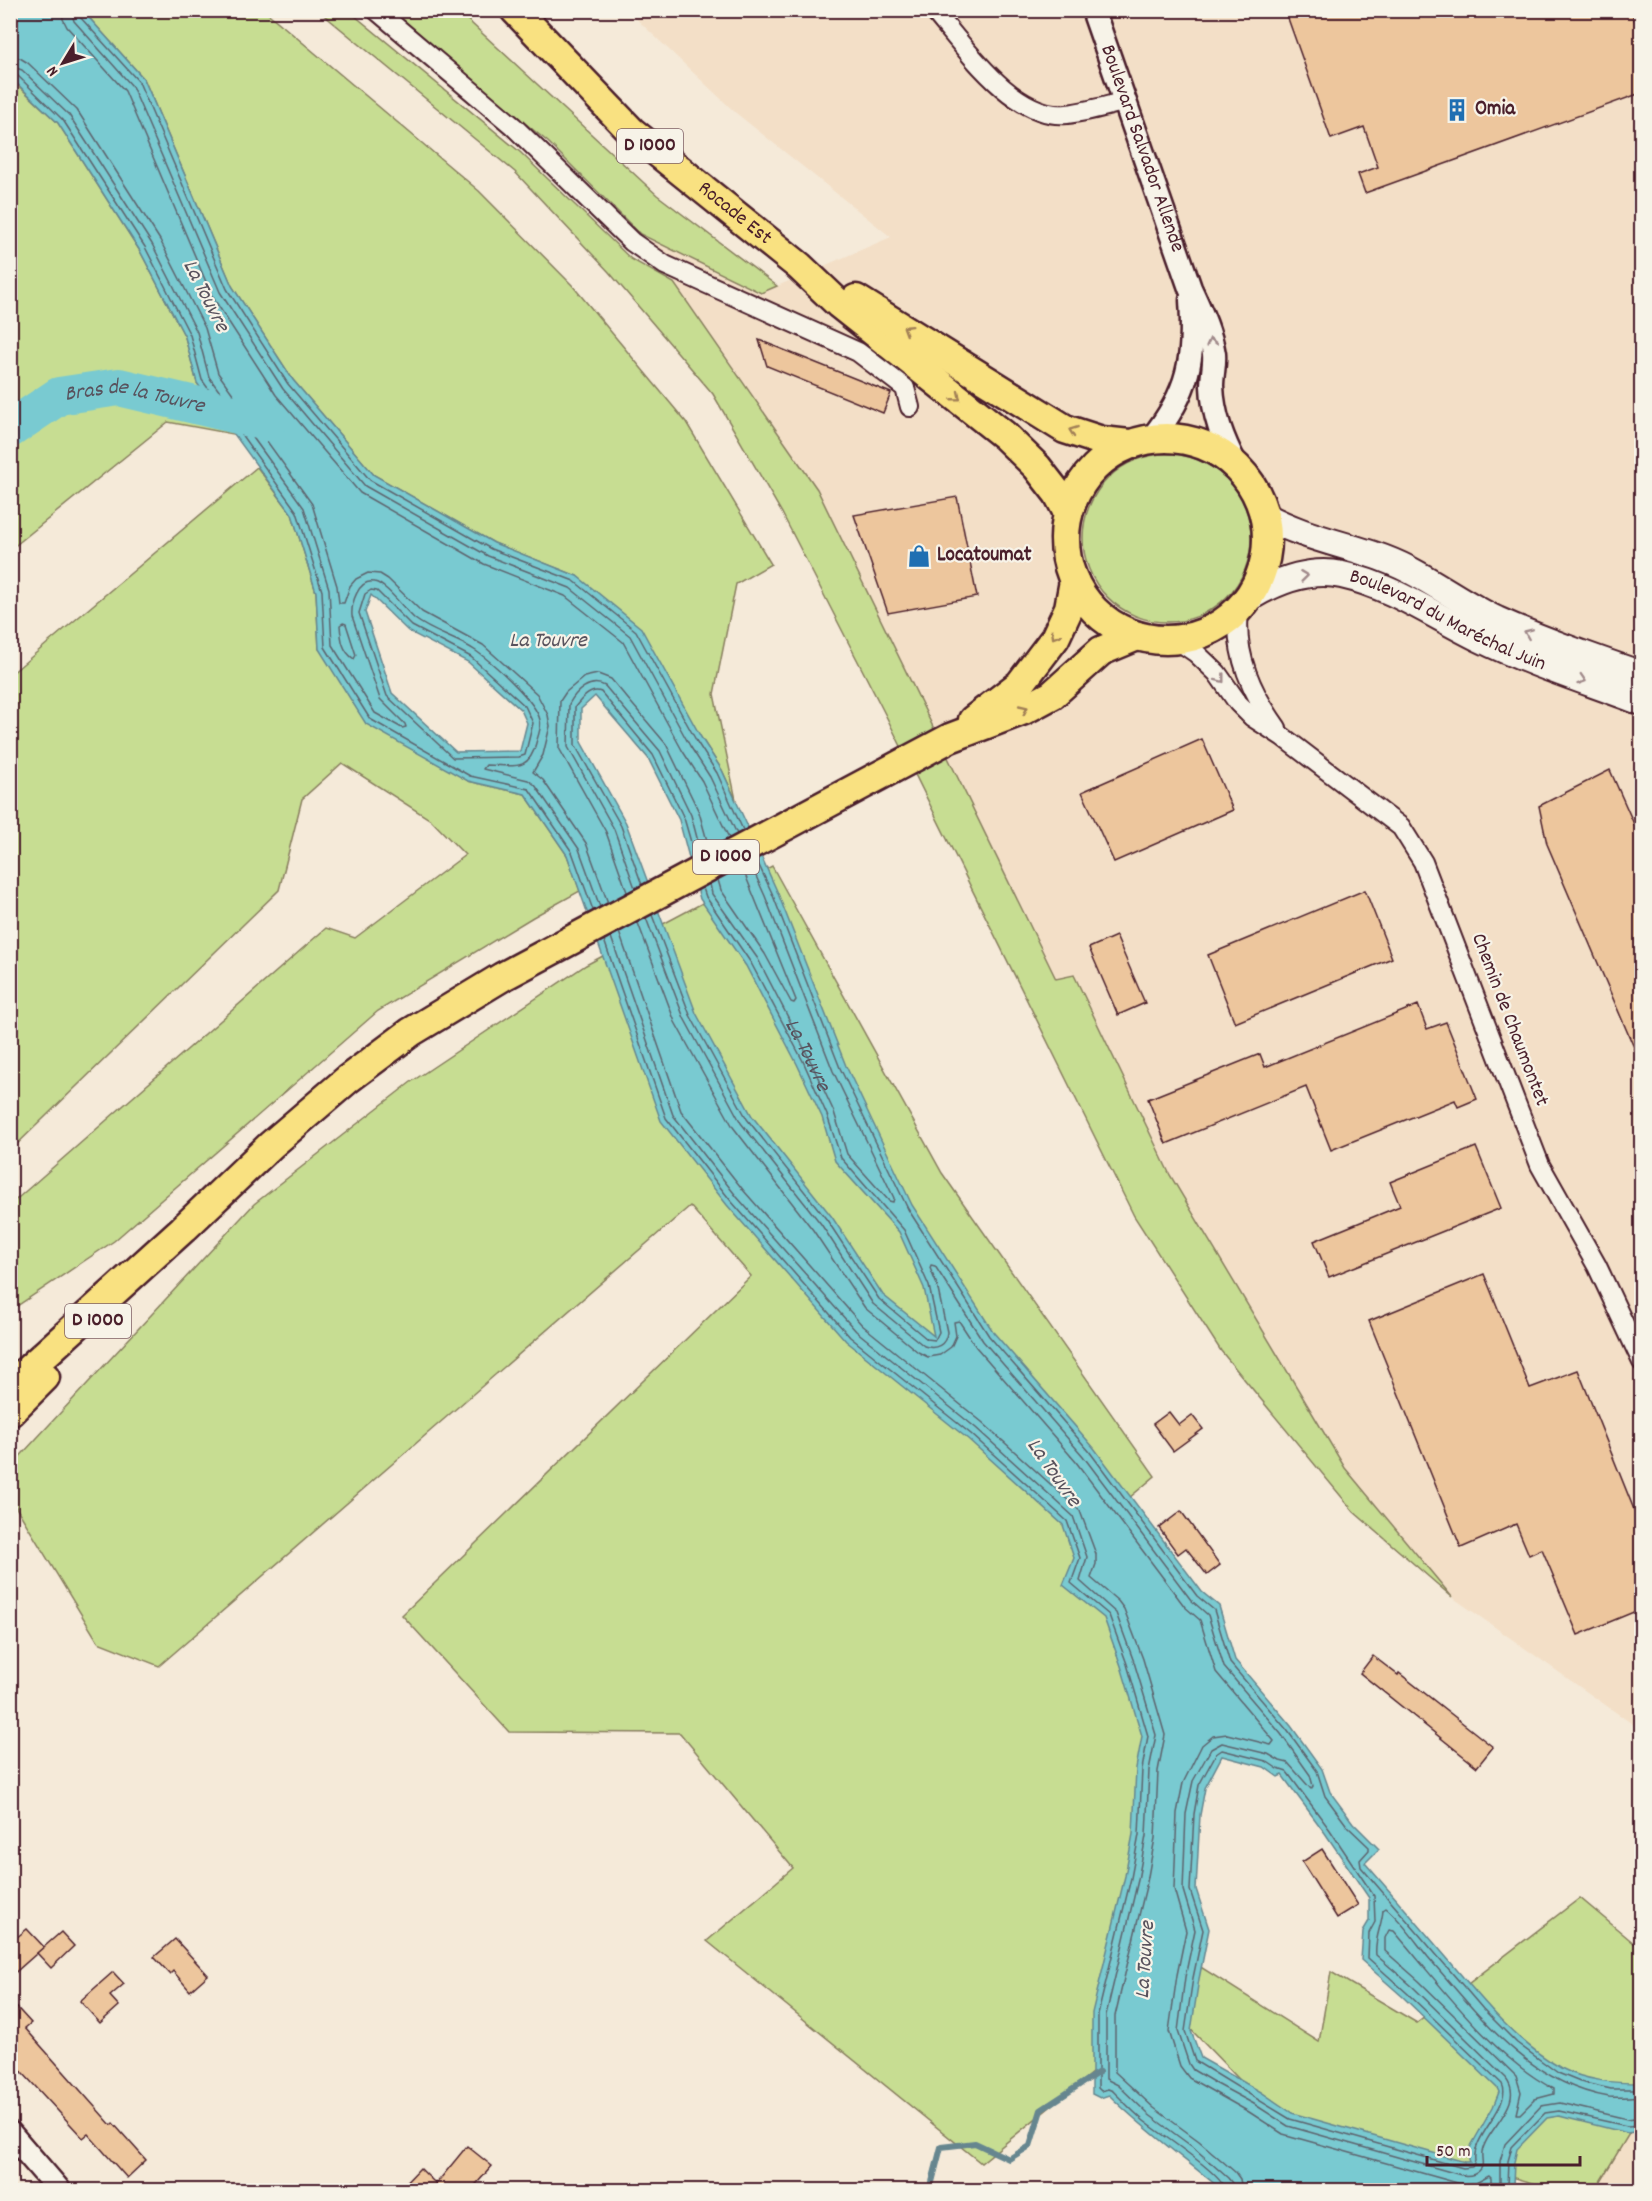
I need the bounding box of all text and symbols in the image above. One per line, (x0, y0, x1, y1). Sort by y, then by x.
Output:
north arrow (33, 33, 93, 93)
street label: Boulevard Salvador Allende (1091, 41, 1191, 257)
text: N (42, 60, 65, 81)
place label: Omia (1475, 95, 1516, 125)
building icon: Omia (1444, 97, 1470, 123)
road number: D 1000 (617, 129, 683, 163)
street label: Rocade Est (691, 175, 778, 253)
water label: La Touvre (174, 254, 237, 339)
one-way arrow (903, 325, 914, 336)
one-way arrow (1205, 337, 1218, 347)
water label: Bras de la Touvre (63, 371, 209, 422)
one-way arrow (950, 390, 961, 401)
one-way arrow (1068, 426, 1079, 438)
place label: Locatoumat (937, 541, 1032, 571)
shop icon: Locatoumat (906, 543, 932, 569)
street label: Boulevard du Maréchal Juin (1346, 562, 1550, 680)
one-way arrow (1300, 571, 1309, 583)
water label: La Touvre (509, 626, 588, 657)
one-way arrow (1523, 628, 1534, 640)
one-way arrow (1050, 629, 1062, 640)
one-way arrow (1213, 672, 1224, 683)
one-way arrow (1576, 673, 1587, 685)
one-way arrow (1017, 705, 1028, 717)
road number: D 1000 (693, 840, 759, 874)
street label: Chemin de Chaumontet (1462, 929, 1556, 1111)
water label: La Touvre (776, 1014, 839, 1098)
road number: D 1000 (65, 1304, 131, 1338)
water label: La Touvre (1018, 1432, 1089, 1515)
water label: La Touvre (1128, 1919, 1164, 2000)
scale bar (1427, 2129, 1580, 2167)
text: 50 m (1436, 2140, 1471, 2165)

